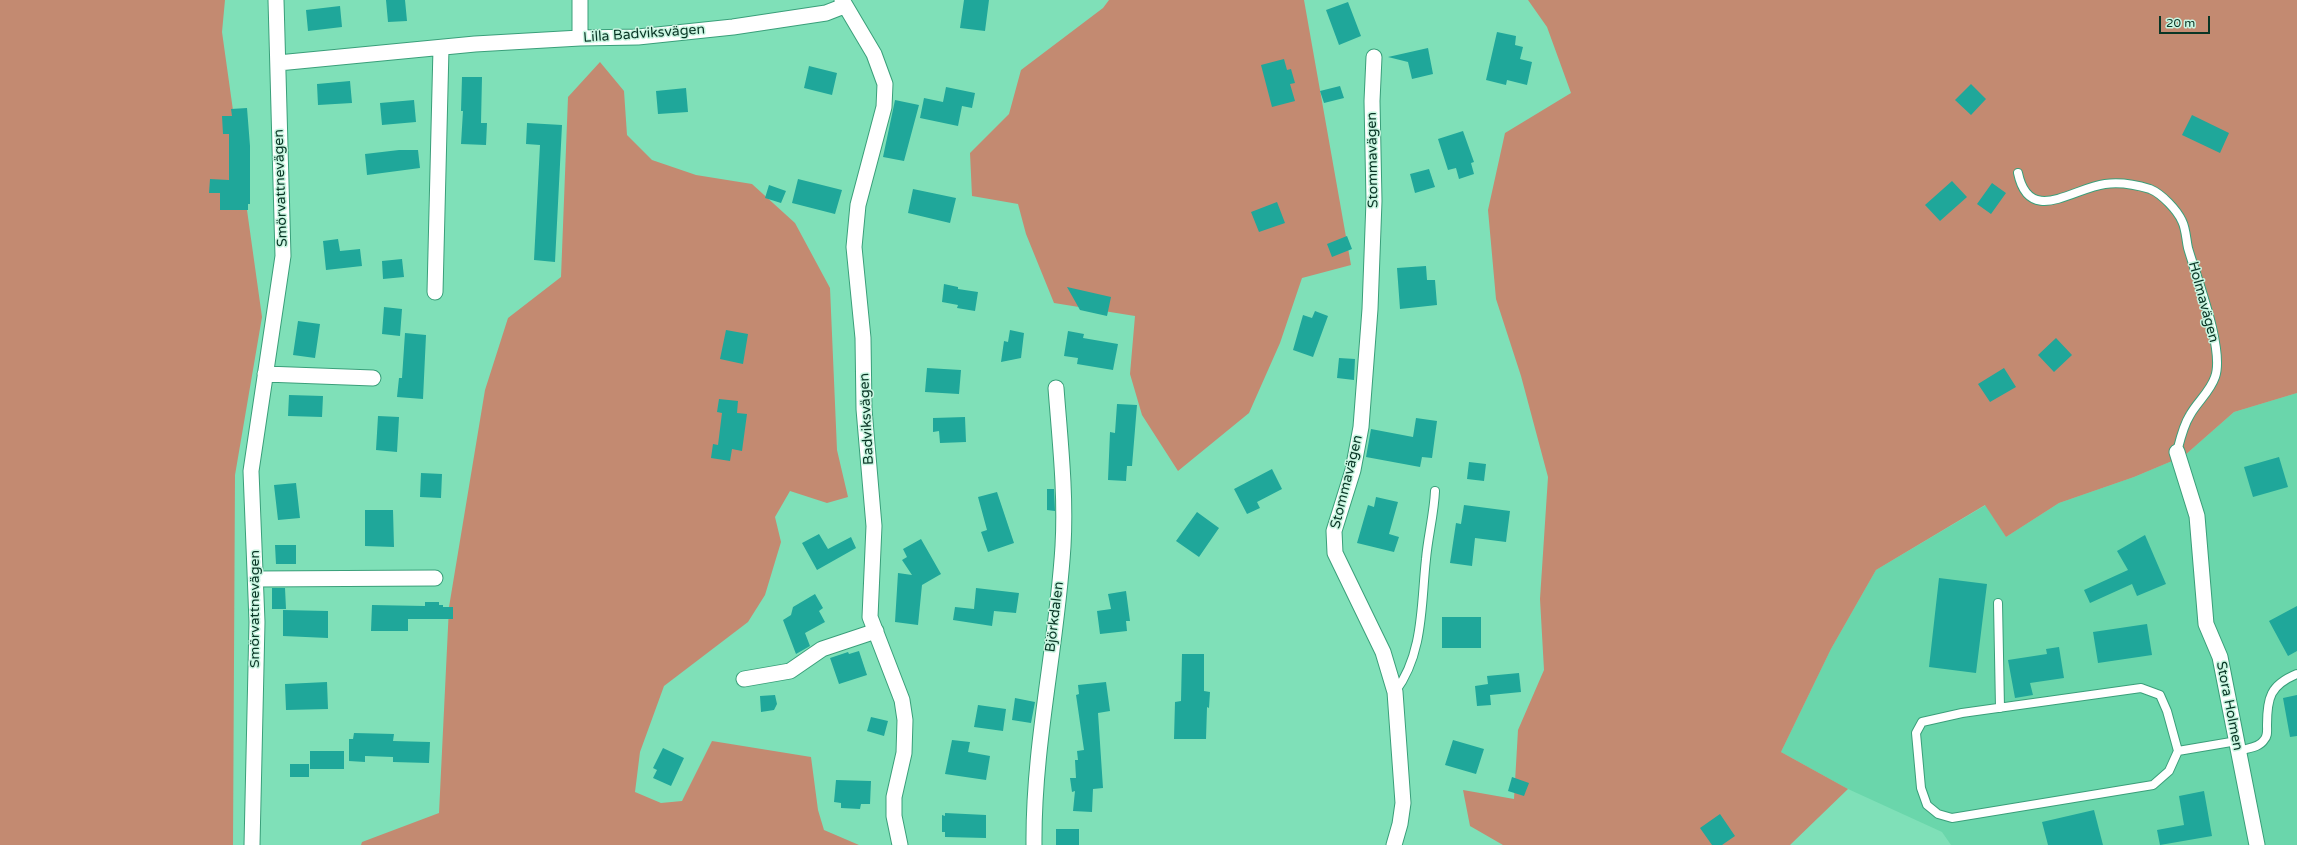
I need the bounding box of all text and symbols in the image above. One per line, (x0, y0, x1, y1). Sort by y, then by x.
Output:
scale bar (2161, 8, 2212, 34)
text: 20 m (2166, 16, 2195, 30)
street label: Lilla Badviksvägen (583, 21, 705, 47)
street label: Stommavägen (1364, 112, 1382, 208)
street label: Smörvattnevägen (271, 129, 291, 247)
street label: Holmavägen (2184, 260, 2222, 344)
street label: Badviksvägen (856, 373, 878, 465)
street label: Stommavägen (1327, 433, 1367, 531)
street label: Smörvattnevägen (247, 550, 263, 668)
street label: Björkdalen (1042, 581, 1068, 653)
street label: Stora Holmen (2212, 660, 2246, 752)

